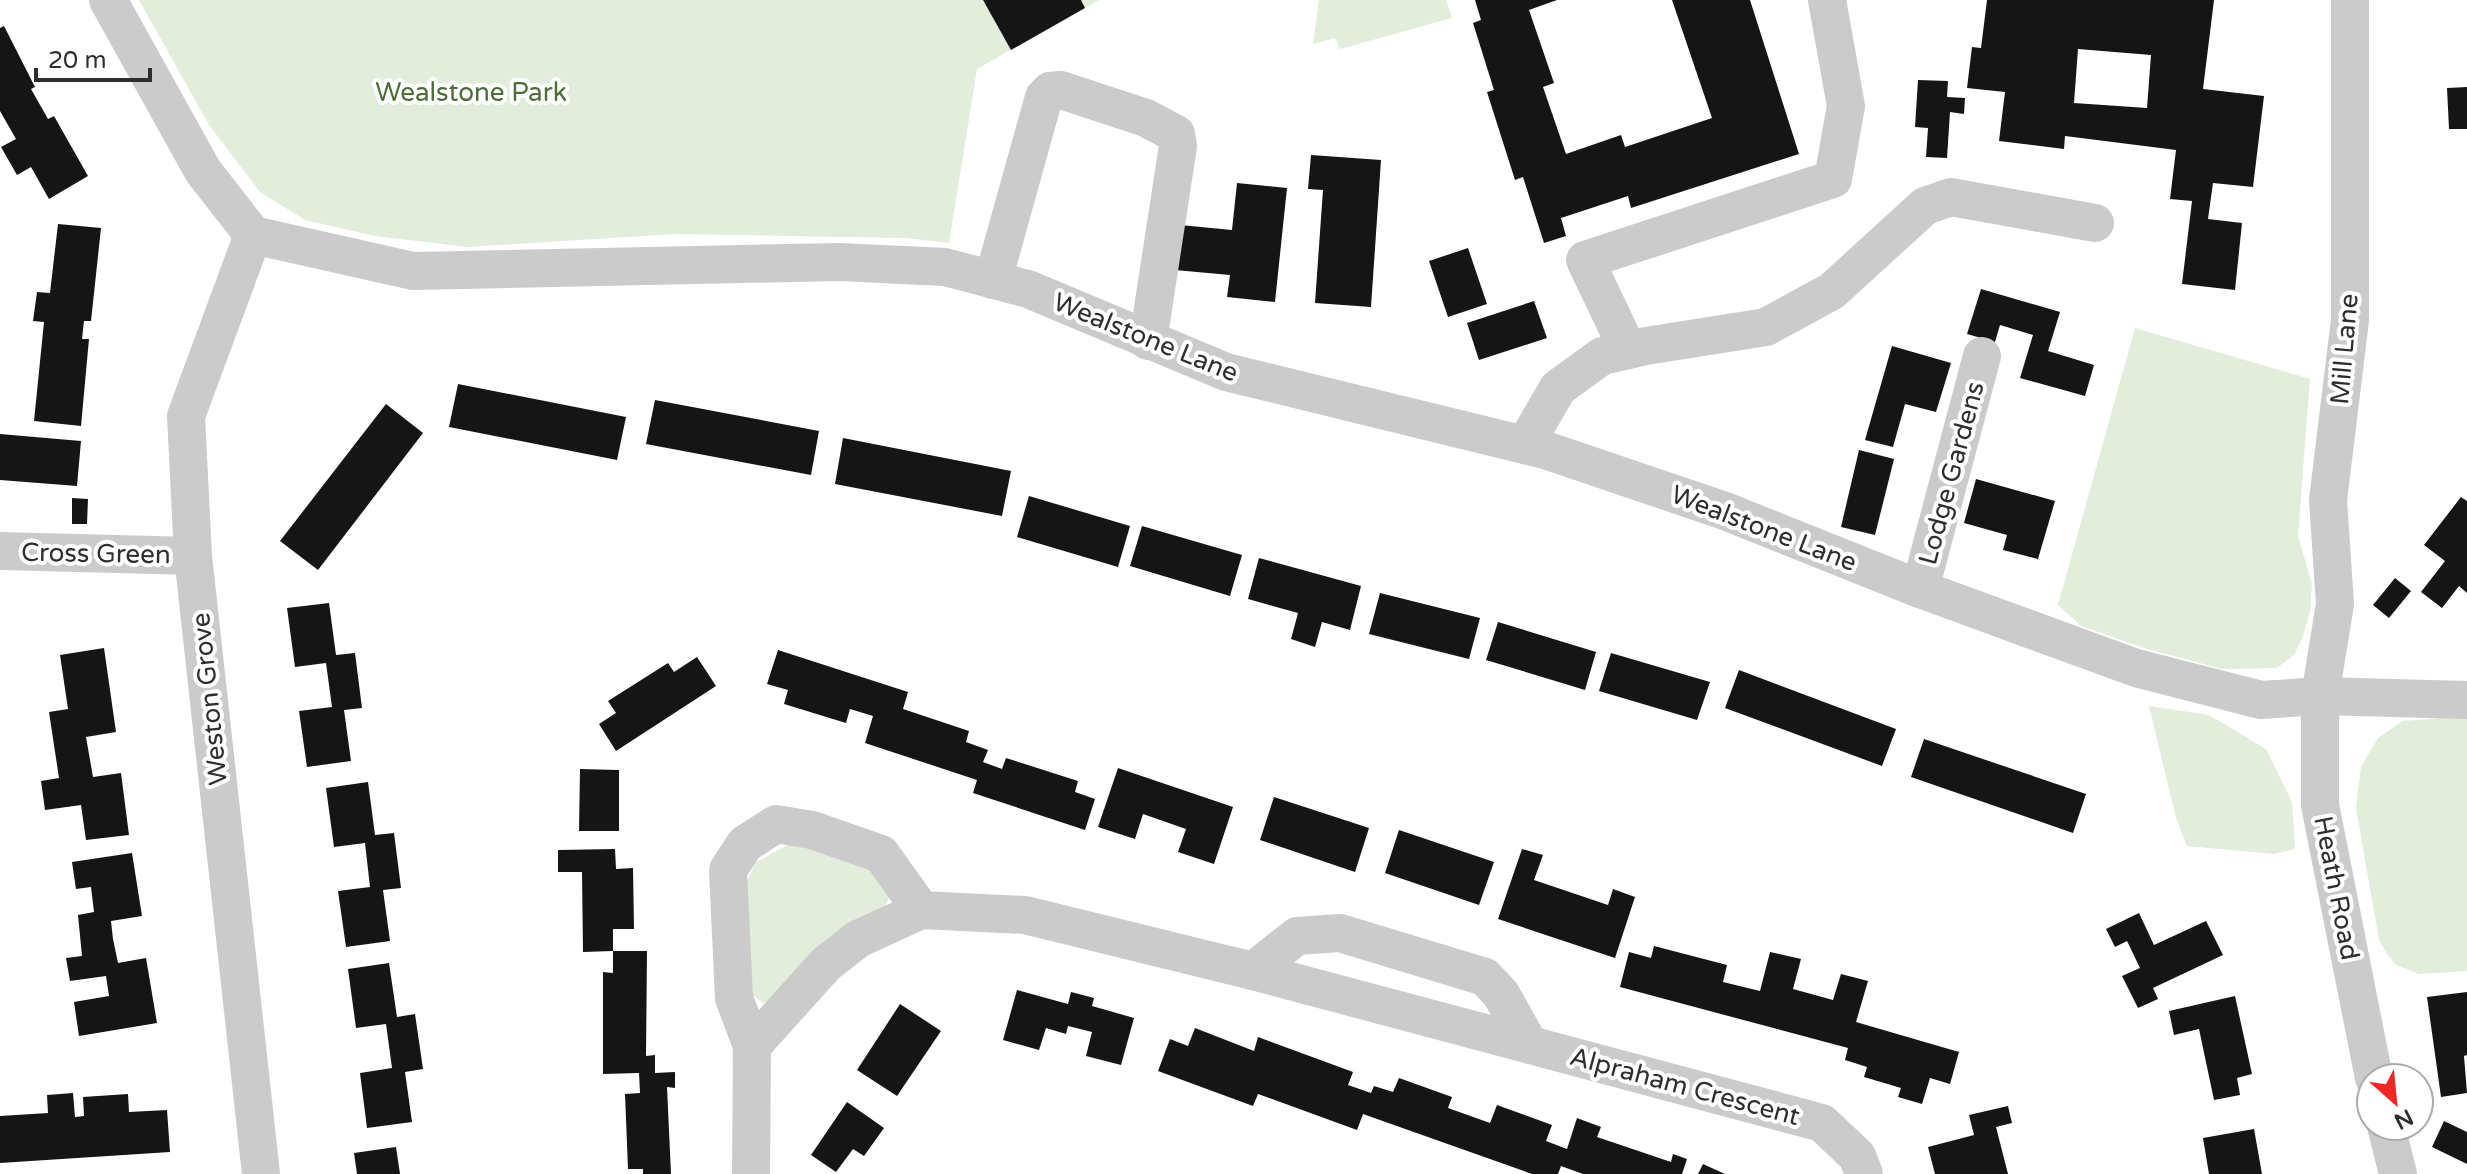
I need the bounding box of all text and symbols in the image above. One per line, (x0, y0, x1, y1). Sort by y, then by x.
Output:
scale bar (36, 32, 150, 82)
text: 20 m (48, 46, 106, 75)
park label: Wealstone Park (375, 77, 567, 108)
street label: Wealstone Lane (1049, 286, 1243, 389)
street label: Mill Lane (2324, 292, 2365, 406)
street label: Lodge Gardens (1912, 378, 1991, 568)
street label: Wealstone Lane (1667, 479, 1861, 578)
street label: Cross Green (21, 537, 171, 570)
street label: Weston Grove (185, 611, 234, 787)
street label: Heath Road (2307, 813, 2366, 963)
street label: Alpraham Crescent (1567, 1041, 1803, 1132)
north arrow (2355, 1062, 2435, 1142)
text: N (2390, 1103, 2417, 1135)

